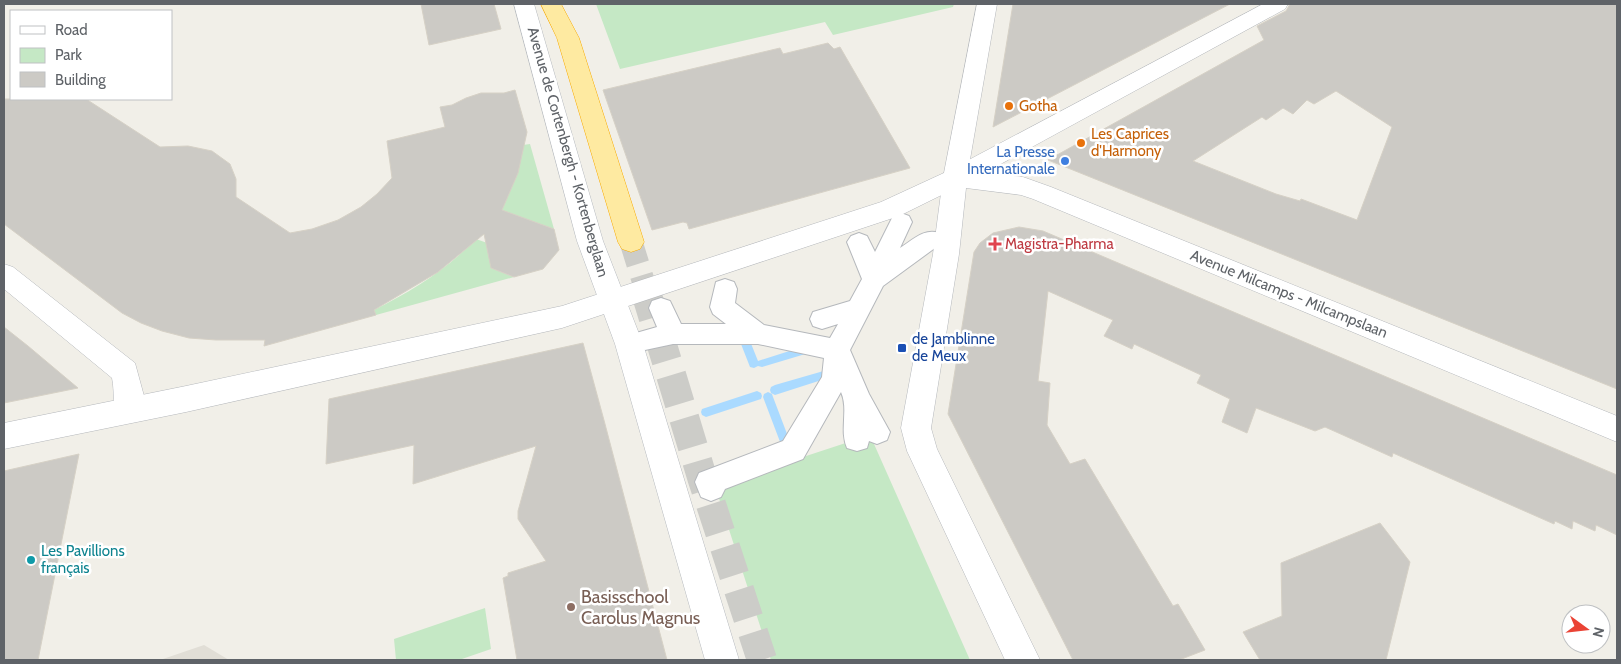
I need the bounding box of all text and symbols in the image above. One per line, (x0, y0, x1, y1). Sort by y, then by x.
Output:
legend (10, 10, 172, 100)
text: Road (55, 21, 88, 39)
street label: Avenue de Cortenbergh - Kortenberglaan (524, 25, 612, 279)
text: Park (55, 46, 82, 64)
text: Building (55, 71, 106, 89)
place label: Gotha (1019, 97, 1058, 115)
marker: Gotha (1003, 100, 1015, 112)
place label: Les Caprices d'Harmony (1091, 125, 1169, 160)
marker: Les Caprices d'Harmony (1075, 137, 1087, 149)
place label: La Presse Internationale (967, 143, 1055, 178)
marker: La Presse Internationale (1059, 155, 1071, 167)
place label: Magistra-Pharma (1005, 235, 1114, 253)
marker: Magistra-Pharma (989, 238, 1001, 250)
street label: Avenue Milcamps - Milcampslaan (1188, 246, 1390, 342)
place label: de Jamblinne de Meux (912, 330, 995, 365)
marker: de Jamblinne de Meux (896, 342, 908, 354)
place label: Les Pavillions français (41, 542, 125, 577)
marker: Les Pavillions français (25, 554, 37, 566)
place label: Basisschool Carolus Magnus (581, 586, 700, 629)
marker: Basisschool Carolus Magnus (565, 601, 577, 613)
north arrow (1561, 604, 1611, 654)
text: N (1589, 625, 1609, 639)

